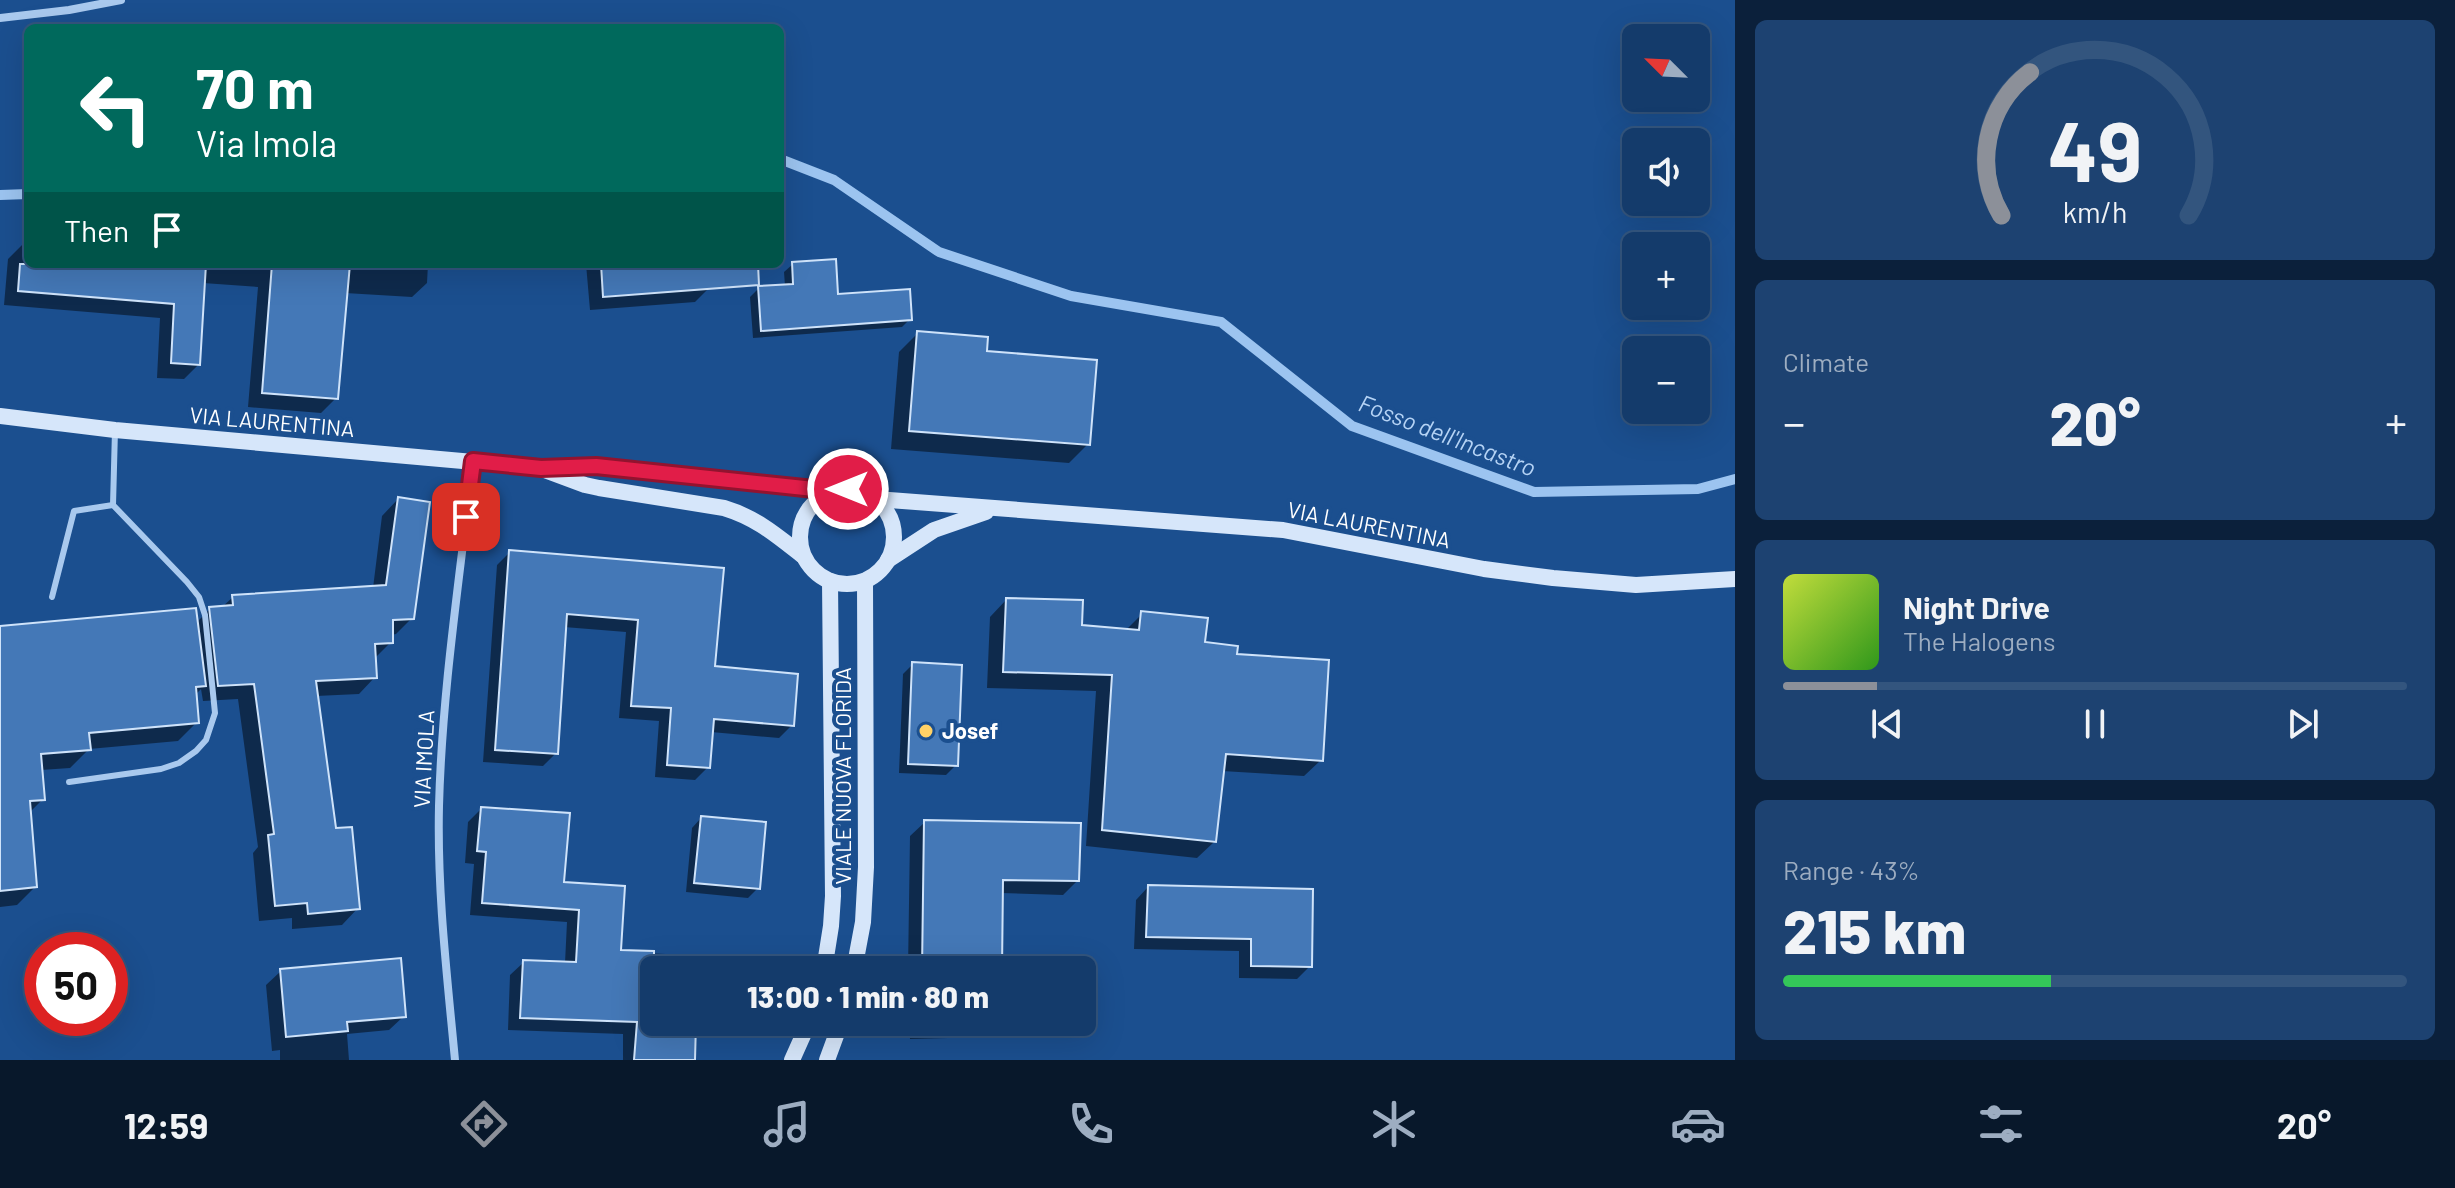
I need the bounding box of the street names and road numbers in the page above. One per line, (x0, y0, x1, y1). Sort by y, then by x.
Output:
street label: VIA LAURENTINA (189, 401, 356, 441)
street label: VIA LAURENTINA (1286, 495, 1453, 553)
street label: VIALE NUOVA FLORIDA (829, 667, 855, 885)
street label: VIA IMOLA (407, 709, 439, 809)

